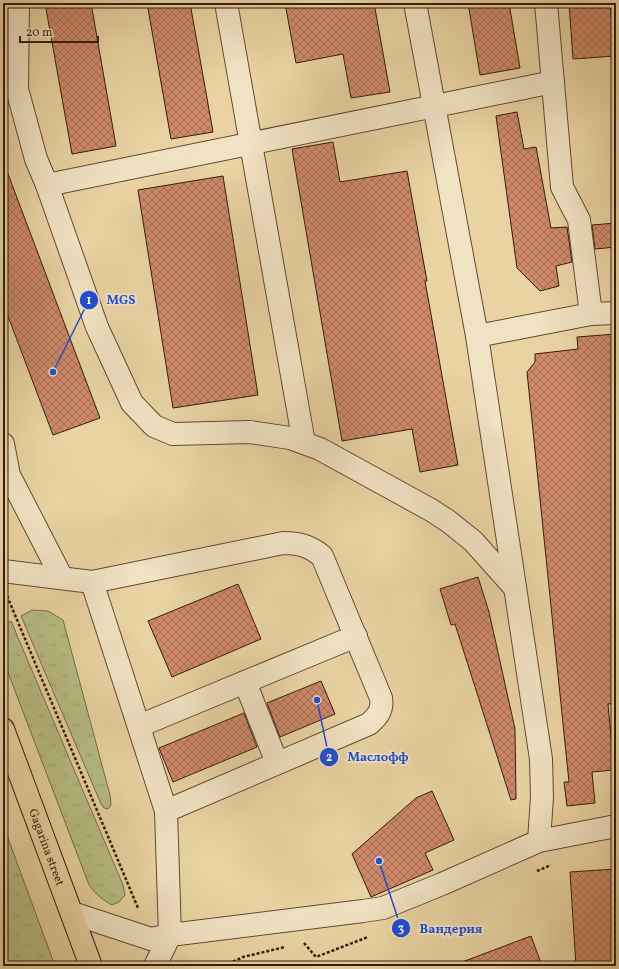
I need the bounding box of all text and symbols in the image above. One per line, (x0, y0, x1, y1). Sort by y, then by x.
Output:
scale bar (20, 18, 98, 44)
text: 20 m (26, 25, 53, 41)
callout: MGS (79, 287, 144, 312)
text: MGS (107, 292, 135, 310)
text: 1 (87, 293, 92, 309)
callout: Маслофф (319, 744, 416, 769)
text: Маслофф (347, 749, 409, 767)
text: 2 (326, 750, 332, 766)
street label: Gagarina street (24, 807, 68, 888)
callout: Вандерия (391, 916, 490, 941)
text: 3 (398, 921, 404, 937)
text: Вандерия (420, 921, 482, 939)

